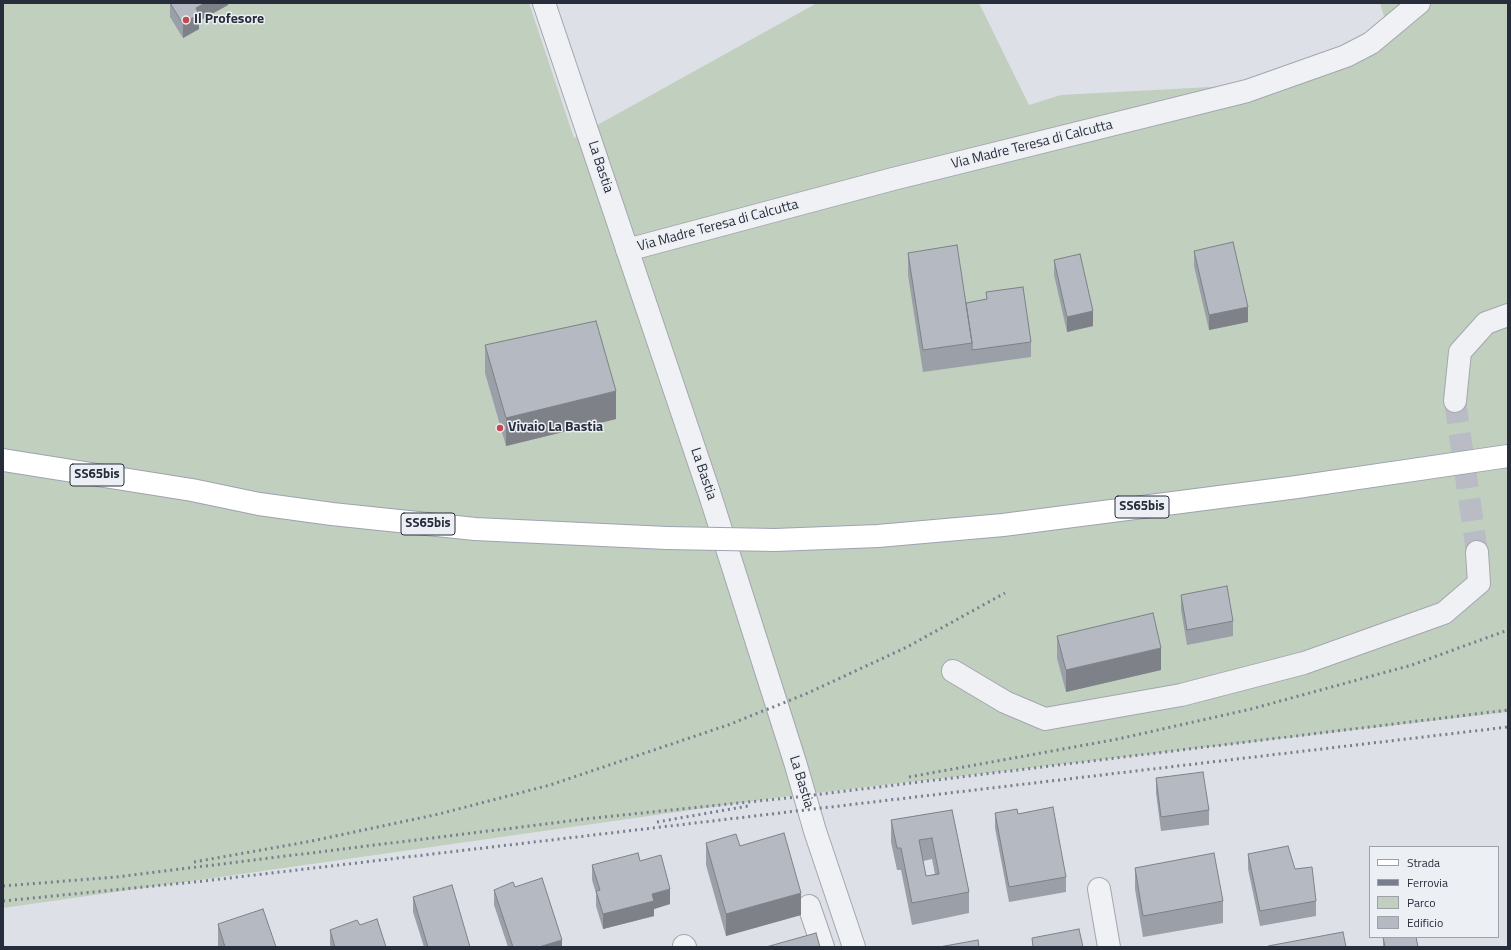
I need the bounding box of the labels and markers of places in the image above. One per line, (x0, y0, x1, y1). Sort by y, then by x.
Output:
place label: Il Profesore (194, 12, 264, 28)
marker: Il Profesore (181, 15, 191, 25)
place label: Vivaio La Bastia (508, 420, 603, 436)
marker: Vivaio La Bastia (495, 423, 505, 433)

